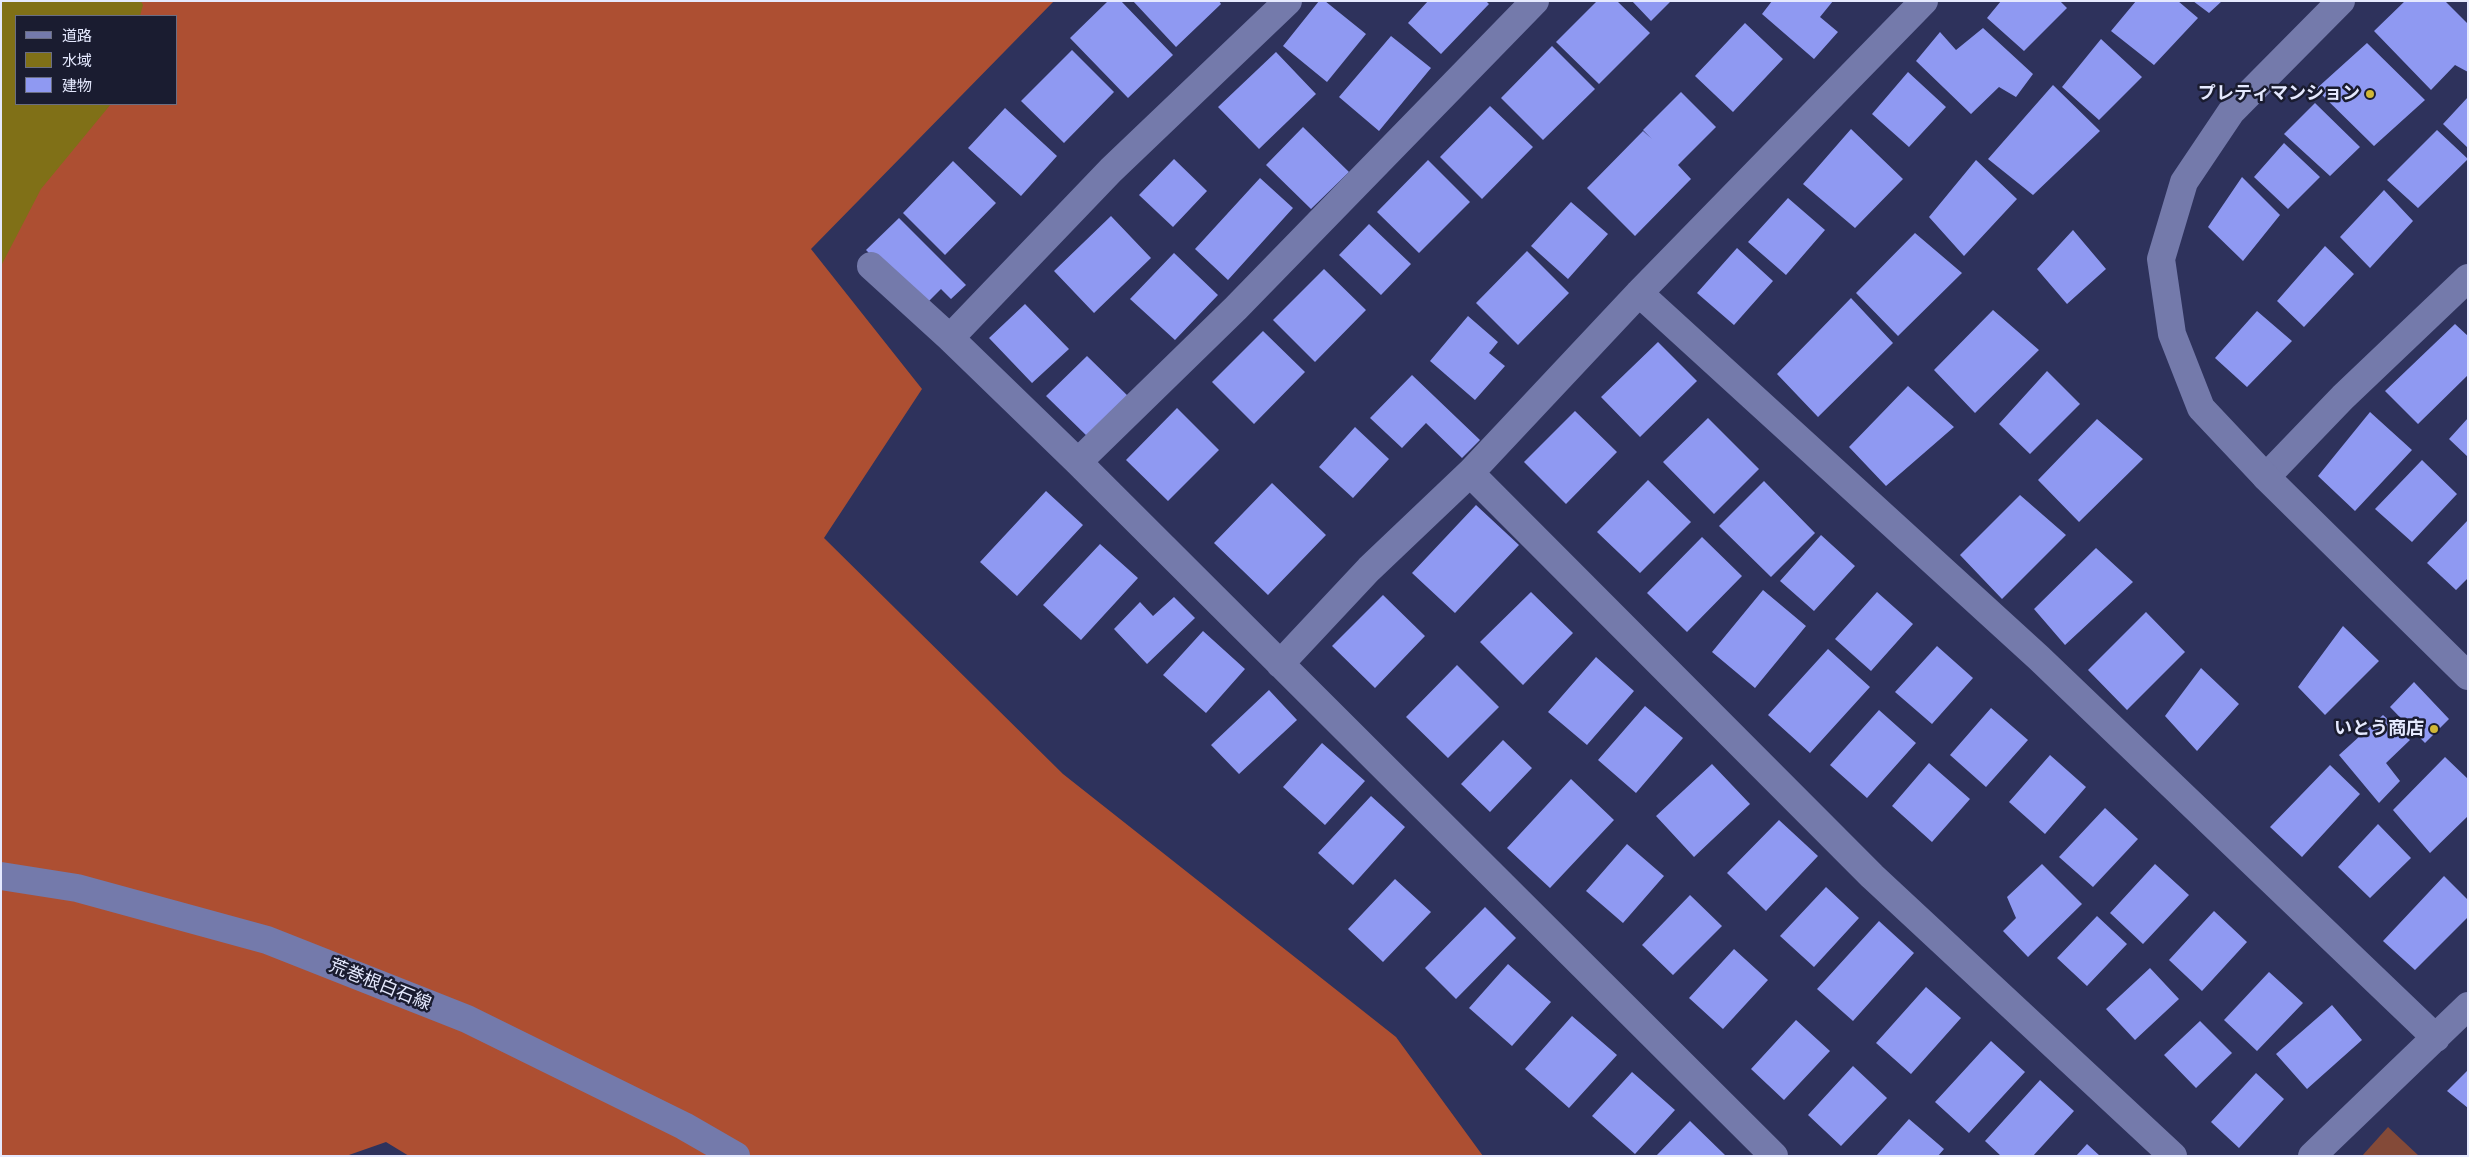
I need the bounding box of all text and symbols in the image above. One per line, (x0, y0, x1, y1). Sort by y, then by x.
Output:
legend (15, 15, 178, 105)
text: 道路 (62, 27, 92, 45)
text: 水域 (62, 52, 92, 70)
text: 建物 (62, 77, 92, 95)
place label: プレティマンション (2198, 83, 2360, 105)
marker: プレティマンション (2364, 88, 2376, 100)
place label: いとう商店 (2334, 718, 2424, 740)
marker: いとう商店 (2428, 723, 2440, 735)
street label: 荒巻根白石線 (326, 955, 434, 1015)

